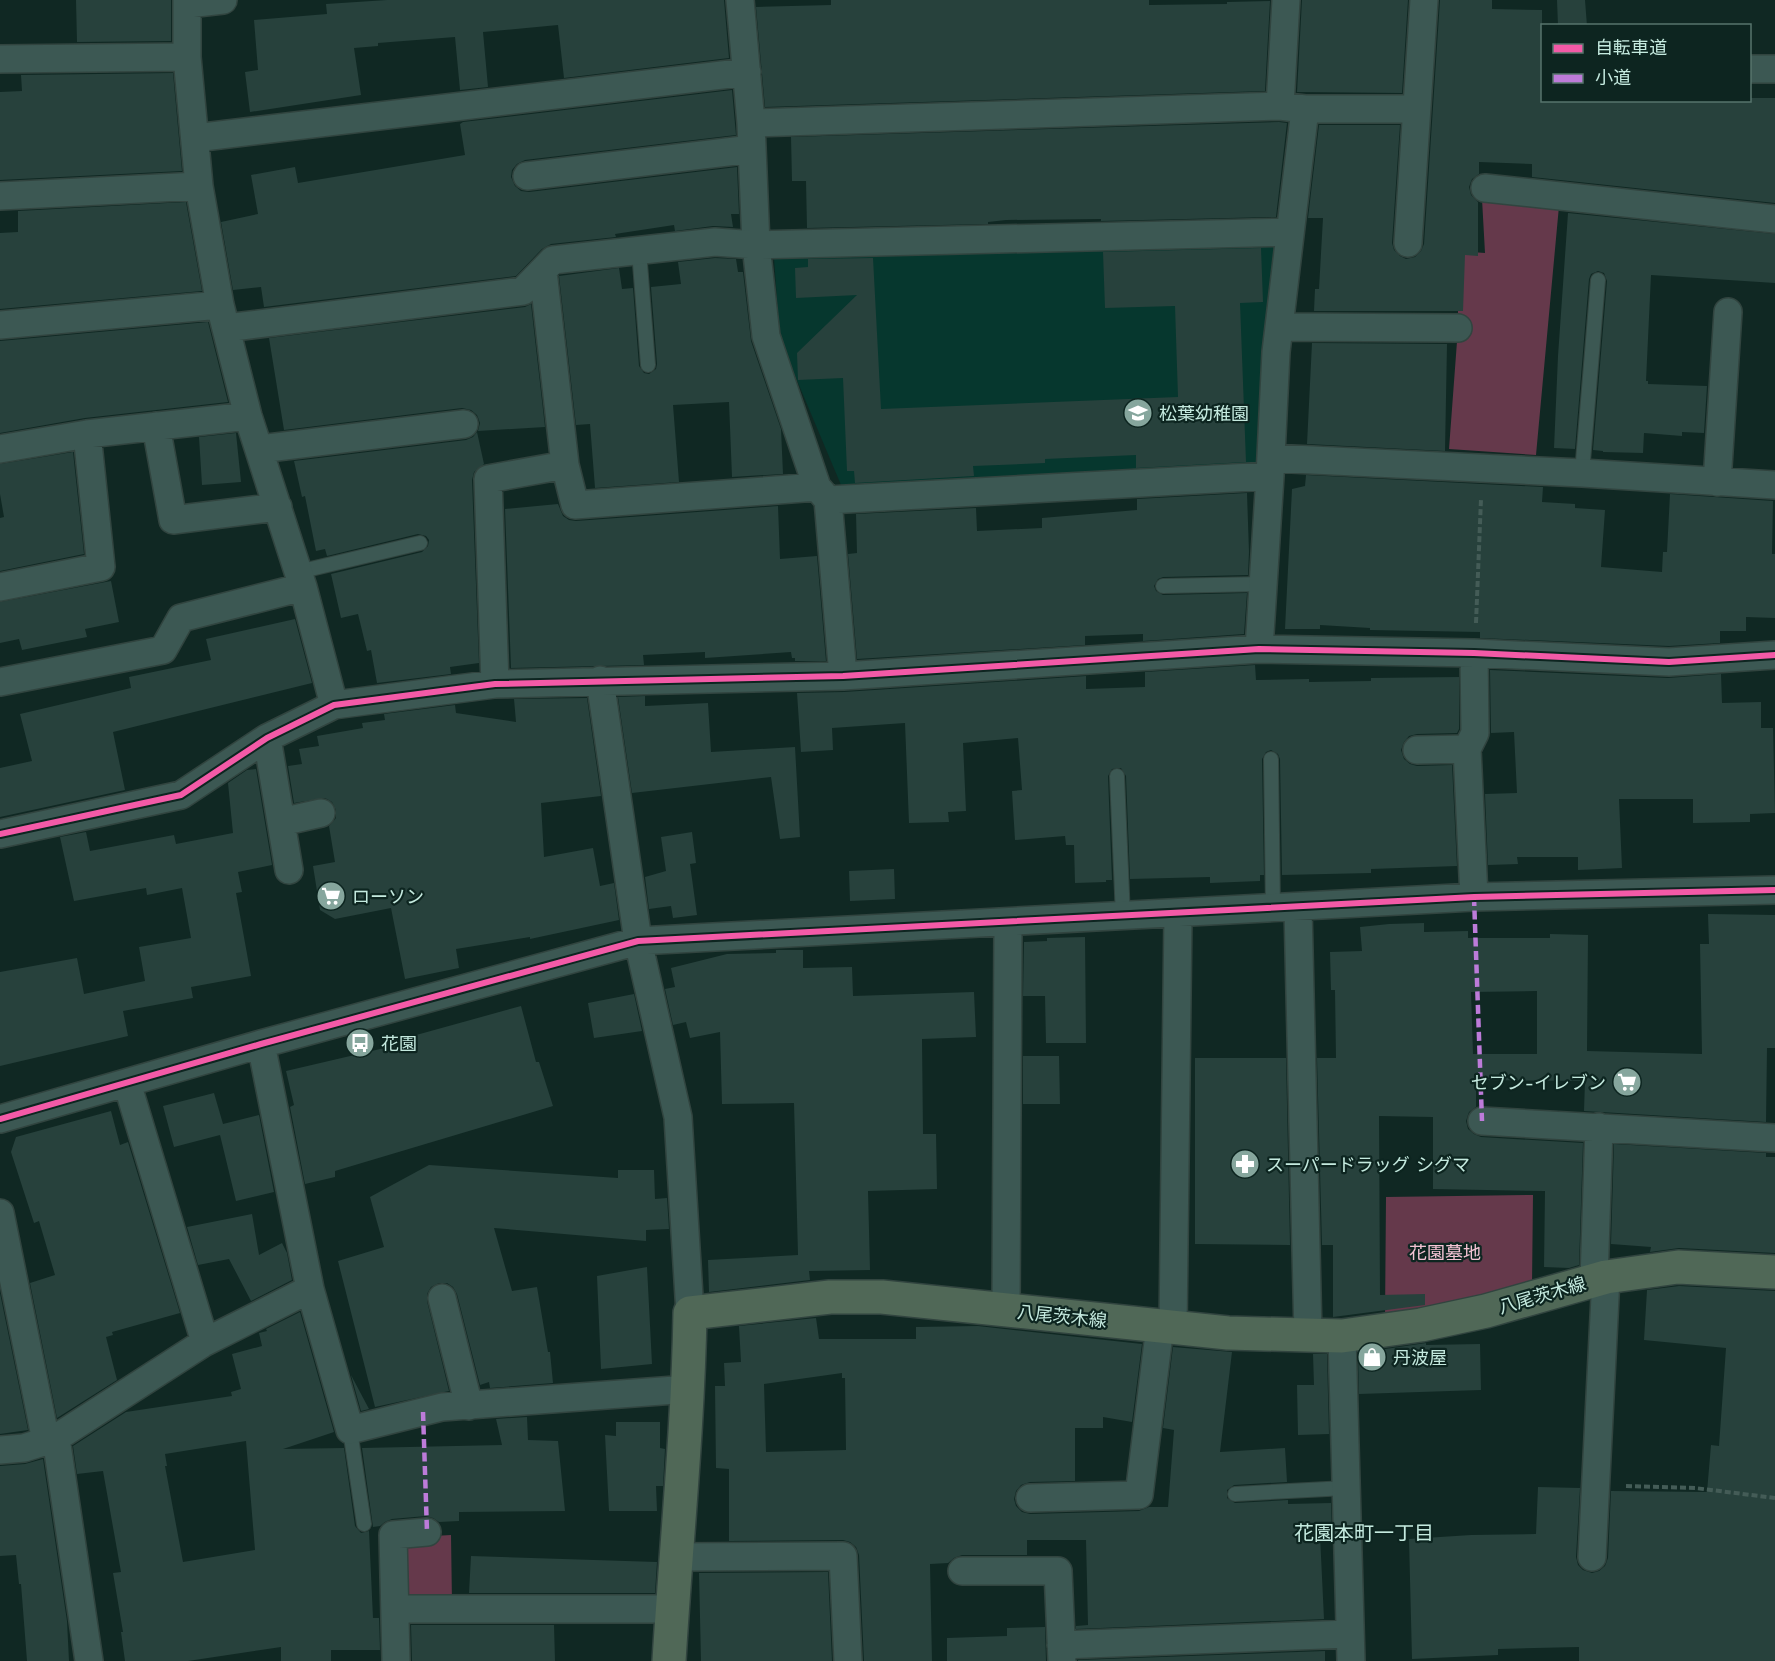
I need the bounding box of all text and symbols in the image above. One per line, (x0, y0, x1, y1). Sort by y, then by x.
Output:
legend (1541, 24, 1751, 102)
text: 自転車道 (1595, 37, 1667, 58)
text: 小道 (1595, 67, 1631, 88)
school or university icon: 松葉幼稚園 (1122, 397, 1154, 429)
place label: 松葉幼稚園 (1159, 403, 1249, 424)
supermarket icon: ローソン (315, 880, 347, 912)
place label: ローソン (352, 886, 424, 907)
bus stop icon: 花園 (344, 1027, 376, 1059)
place label: 花園 (381, 1033, 417, 1054)
supermarket icon: セブン-イレブン (1611, 1066, 1643, 1098)
place label: セブン-イレブン (1471, 1072, 1606, 1093)
pharmacy icon: スーパードラッグ シグマ (1229, 1148, 1261, 1180)
place label: スーパードラッグ シグマ (1266, 1154, 1470, 1175)
park label: 花園墓地 (1409, 1242, 1481, 1263)
street label: 八尾茨木線 (1496, 1273, 1588, 1317)
street label: 八尾茨木線 (1016, 1301, 1108, 1331)
shop icon: 丹波屋 (1356, 1341, 1388, 1373)
place label: 丹波屋 (1393, 1347, 1447, 1368)
district label: 花園本町一丁目 (1294, 1521, 1434, 1545)

